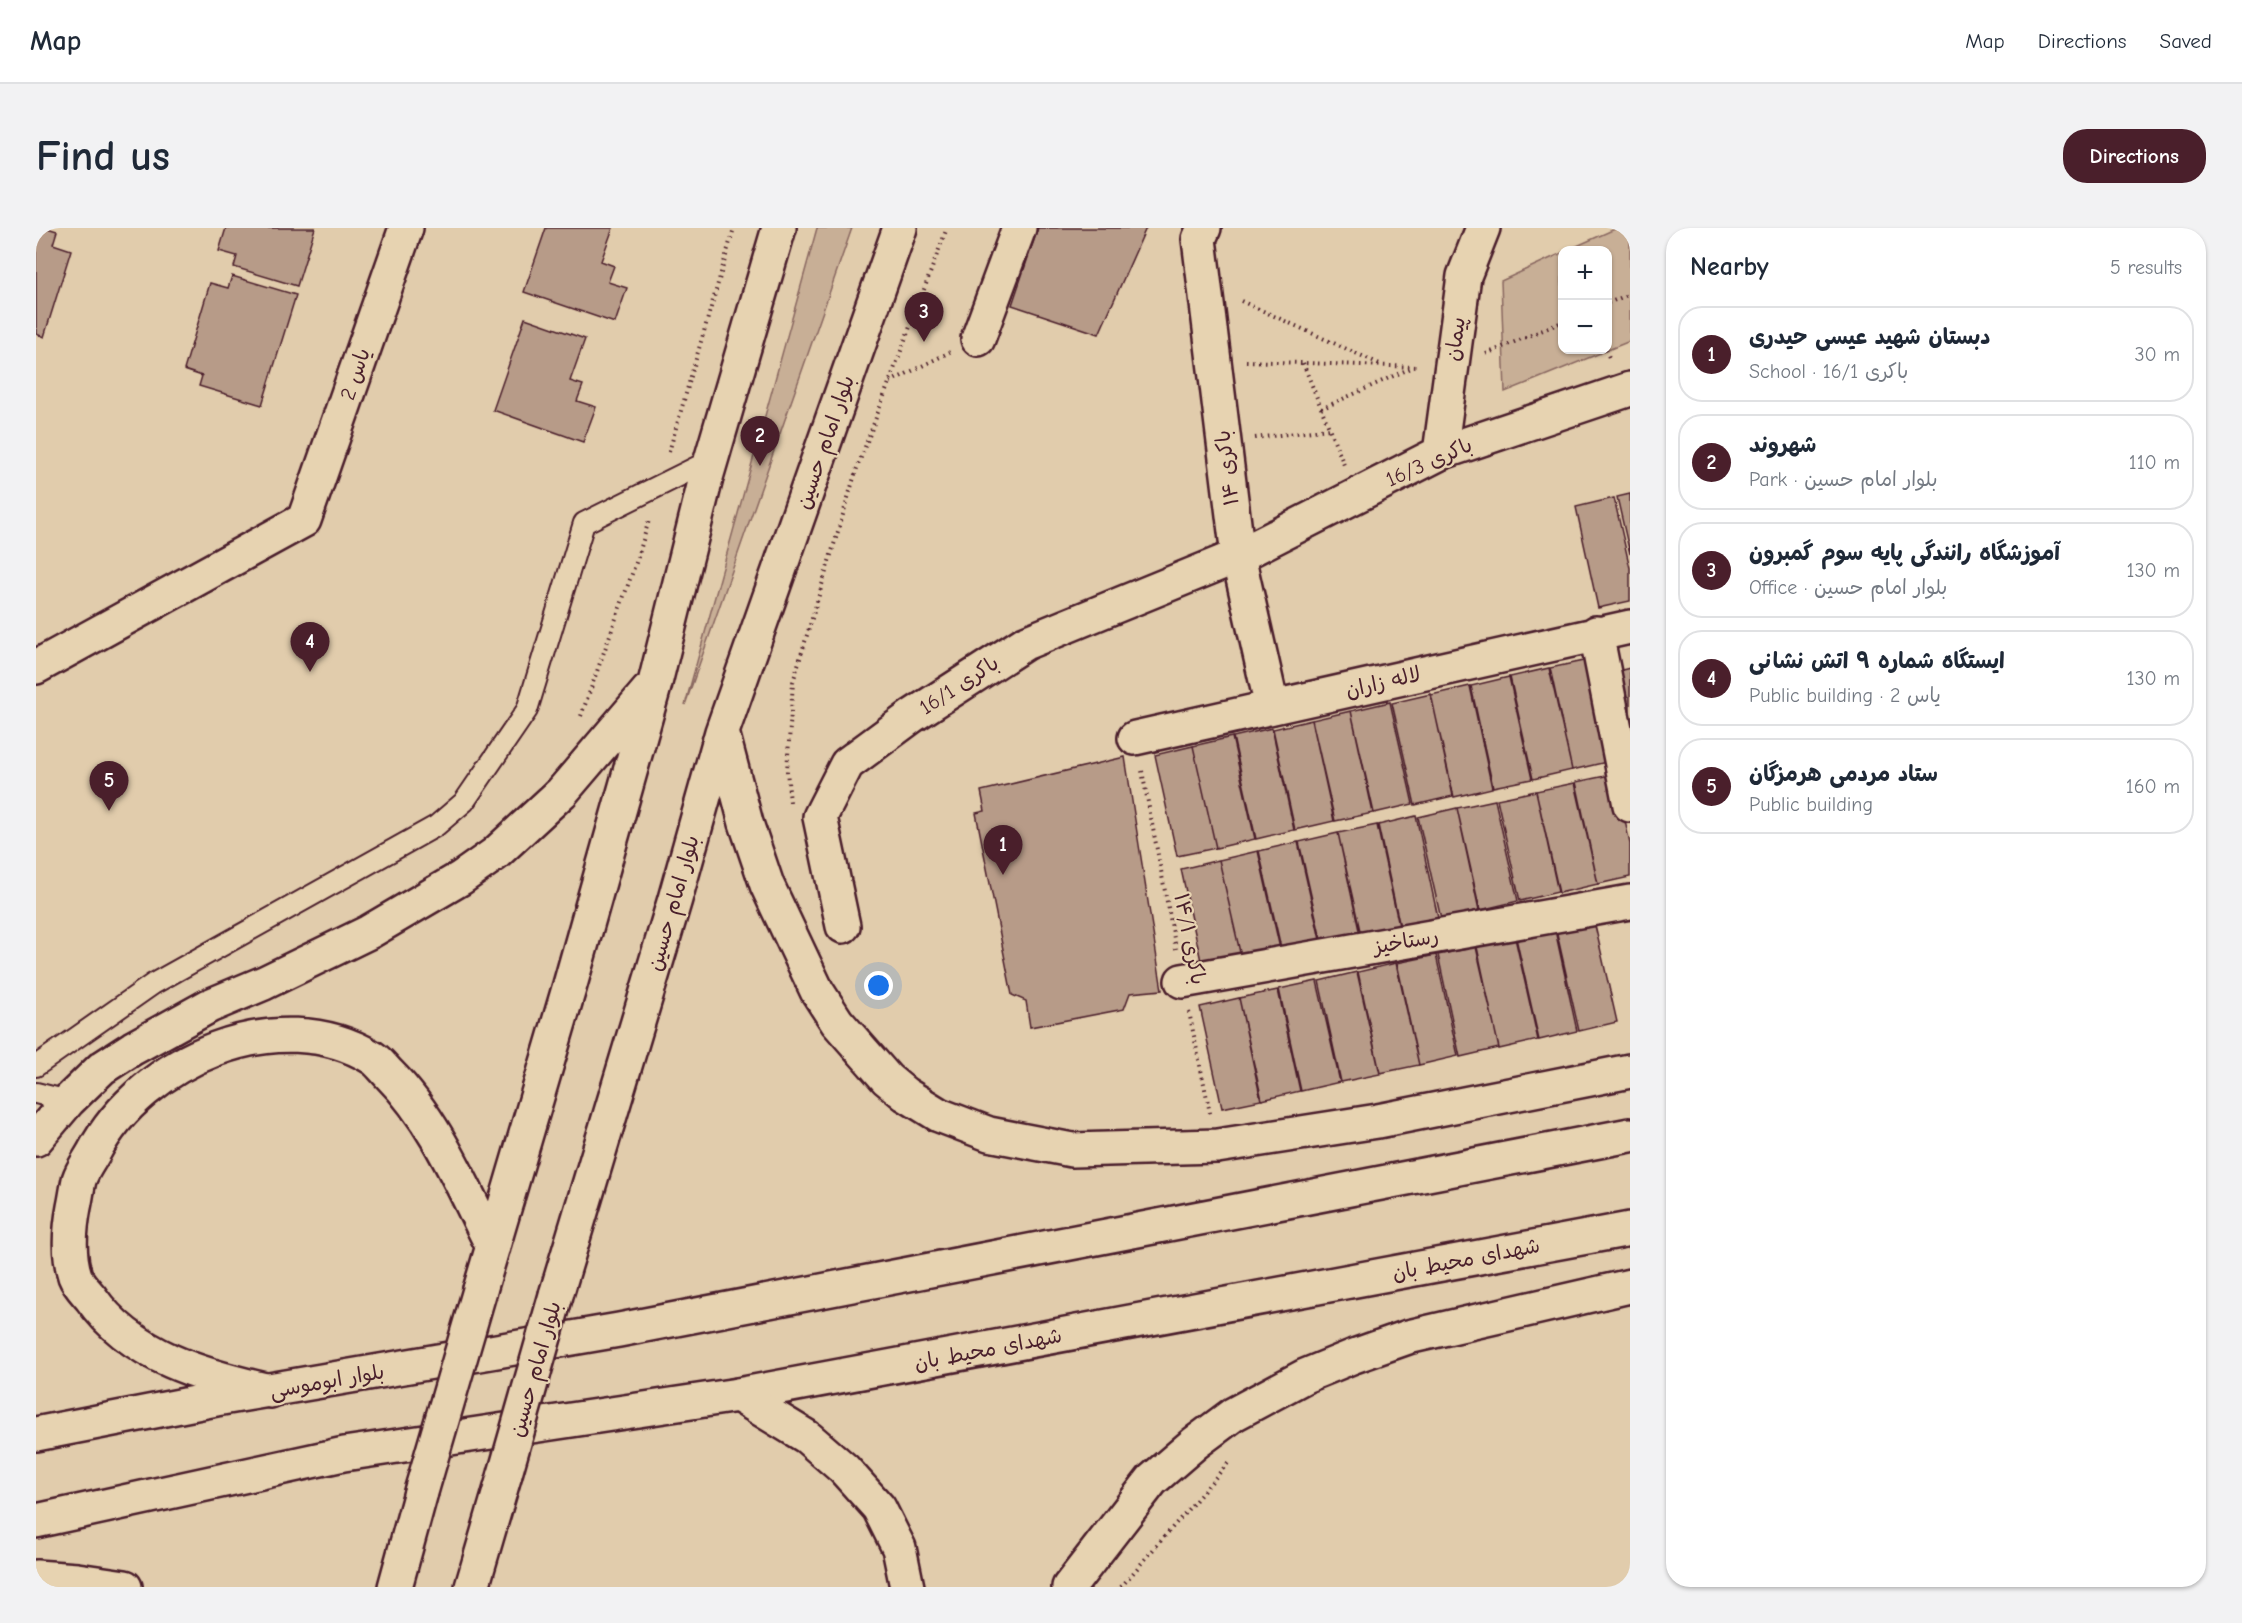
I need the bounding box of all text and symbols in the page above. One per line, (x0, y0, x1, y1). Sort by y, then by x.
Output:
text: Map (30, 25, 81, 57)
text: Map (1965, 29, 2005, 53)
text: Directions (2038, 29, 2127, 53)
text: Saved (2160, 29, 2212, 53)
button: Directions (2063, 129, 2206, 183)
text: Find us (36, 132, 170, 181)
map controls (1558, 246, 1612, 354)
button: + (1558, 246, 1612, 300)
text: Nearby (1690, 252, 1769, 282)
text: 5 results (2110, 256, 2182, 279)
pin: 3 (904, 292, 944, 342)
button: − (1558, 300, 1612, 354)
street label: پیمان (1440, 315, 1471, 363)
text: دبستان شهید عیسی حیدری (1749, 324, 1990, 350)
text: 1 (1708, 343, 1715, 366)
text: 30 m (2134, 343, 2180, 366)
street label: یاس 2 (335, 345, 375, 403)
text: School · باکری 16/1 (1749, 360, 1908, 383)
street label: بلوار امام حسین (791, 372, 863, 513)
pin: 2 (740, 416, 780, 466)
street label: باکری ۱۴ (1210, 429, 1245, 507)
street label: باکری 16/3 (1382, 432, 1476, 493)
text: شهروند (1749, 432, 1816, 458)
text: 2 (1707, 451, 1716, 474)
text: 110 m (2129, 451, 2180, 474)
text: Park · بلوار امام حسین (1749, 468, 1937, 491)
text: آموزشگاه رانندگی پایه سوم گمبرون (1749, 540, 2060, 566)
text: 3 (1707, 559, 1716, 582)
text: 130 m (2127, 559, 2180, 582)
text: Office · بلوار امام حسین (1749, 576, 1947, 599)
pin: 4 (290, 622, 330, 672)
text: ایستگاه شماره ۹ اتش نشانی (1749, 648, 2005, 674)
street label: باکری 16/1 (915, 651, 1004, 720)
street label: لاله زاران (1343, 662, 1423, 702)
text: 4 (1707, 667, 1716, 690)
text: 130 m (2127, 667, 2180, 690)
text: Public building · یاس 2 (1749, 684, 1941, 707)
text: ستاد مردمی هرمزگان (1749, 761, 1938, 787)
pin: 5 (90, 762, 128, 811)
text: 5 (1706, 775, 1717, 798)
text: 160 m (2126, 775, 2180, 798)
text: Public building (1749, 793, 1873, 816)
pin: 1 (984, 826, 1022, 875)
street label: بلوار امام حسین (642, 832, 708, 975)
street label: باکری ۱۴/۱ (1168, 891, 1211, 987)
street label: رستاخیز (1370, 923, 1440, 959)
your location (864, 971, 893, 1000)
street label: شهدای محیط بان (1390, 1233, 1542, 1286)
street label: بلوار امام حسین (504, 1298, 570, 1441)
street label: شهدای محیط بان (912, 1323, 1064, 1376)
street label: بلوار ابوموسی (268, 1359, 386, 1405)

